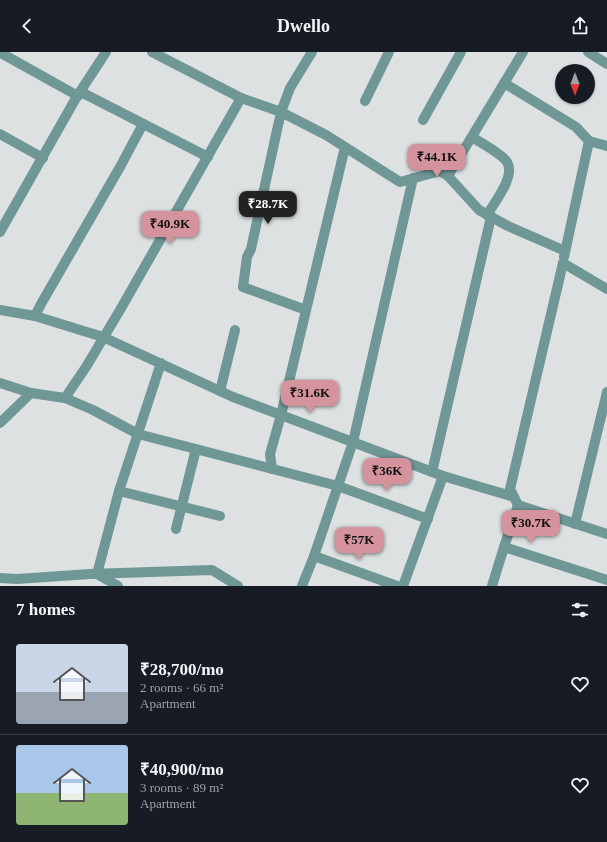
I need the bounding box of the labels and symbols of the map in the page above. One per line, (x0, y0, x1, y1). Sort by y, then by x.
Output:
north arrow (555, 64, 595, 104)
pin: ₹44.1K (404, 144, 470, 178)
pin: ₹28.7K (235, 191, 301, 225)
pin: ₹40.9K (137, 211, 203, 245)
pin: ₹31.6K (277, 380, 343, 414)
pin: ₹36K (363, 458, 411, 492)
pin: ₹30.7K (498, 510, 564, 544)
pin: ₹57K (335, 527, 383, 561)

